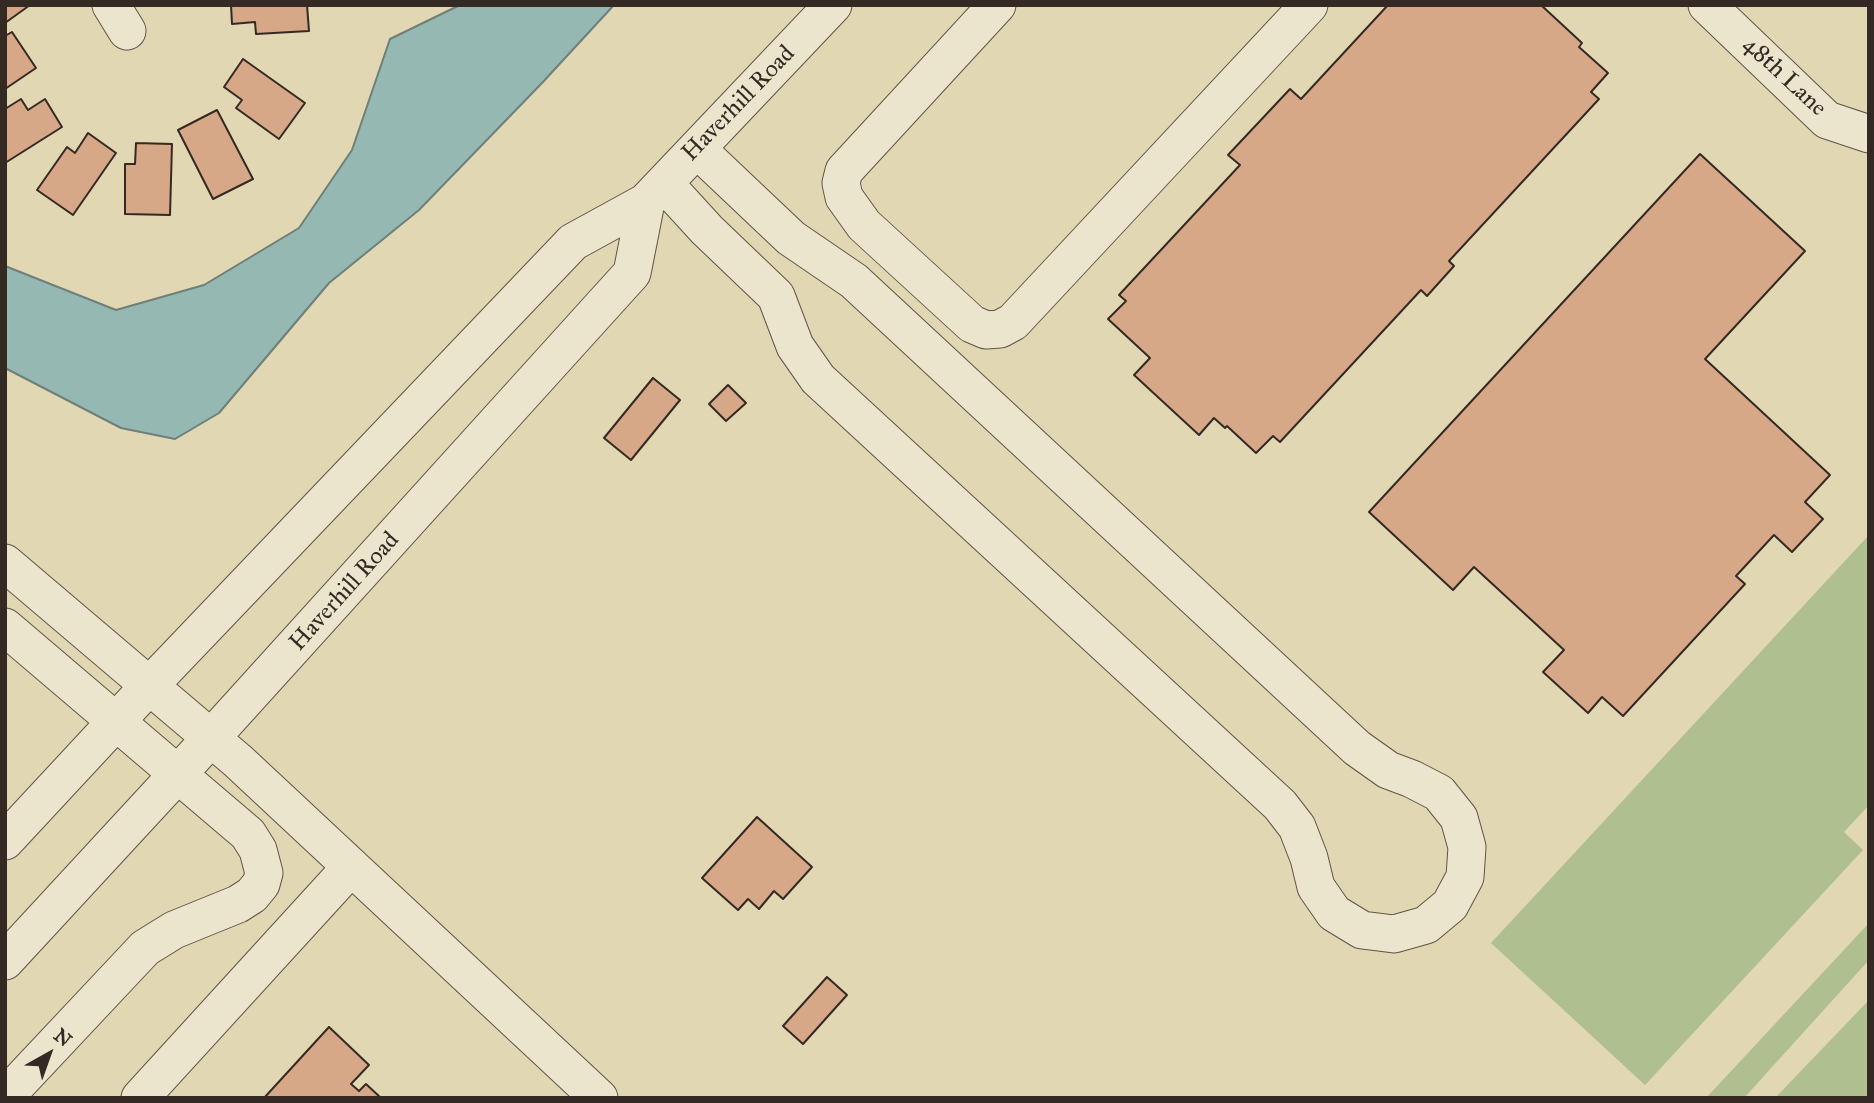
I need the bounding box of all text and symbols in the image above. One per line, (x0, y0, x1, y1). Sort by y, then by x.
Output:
street label: 48th Lane (1736, 31, 1832, 123)
street label: Haverhill Road (677, 40, 801, 168)
street label: Haverhill Road (284, 527, 406, 657)
north arrow (14, 1019, 84, 1089)
text: N (49, 1024, 76, 1052)

